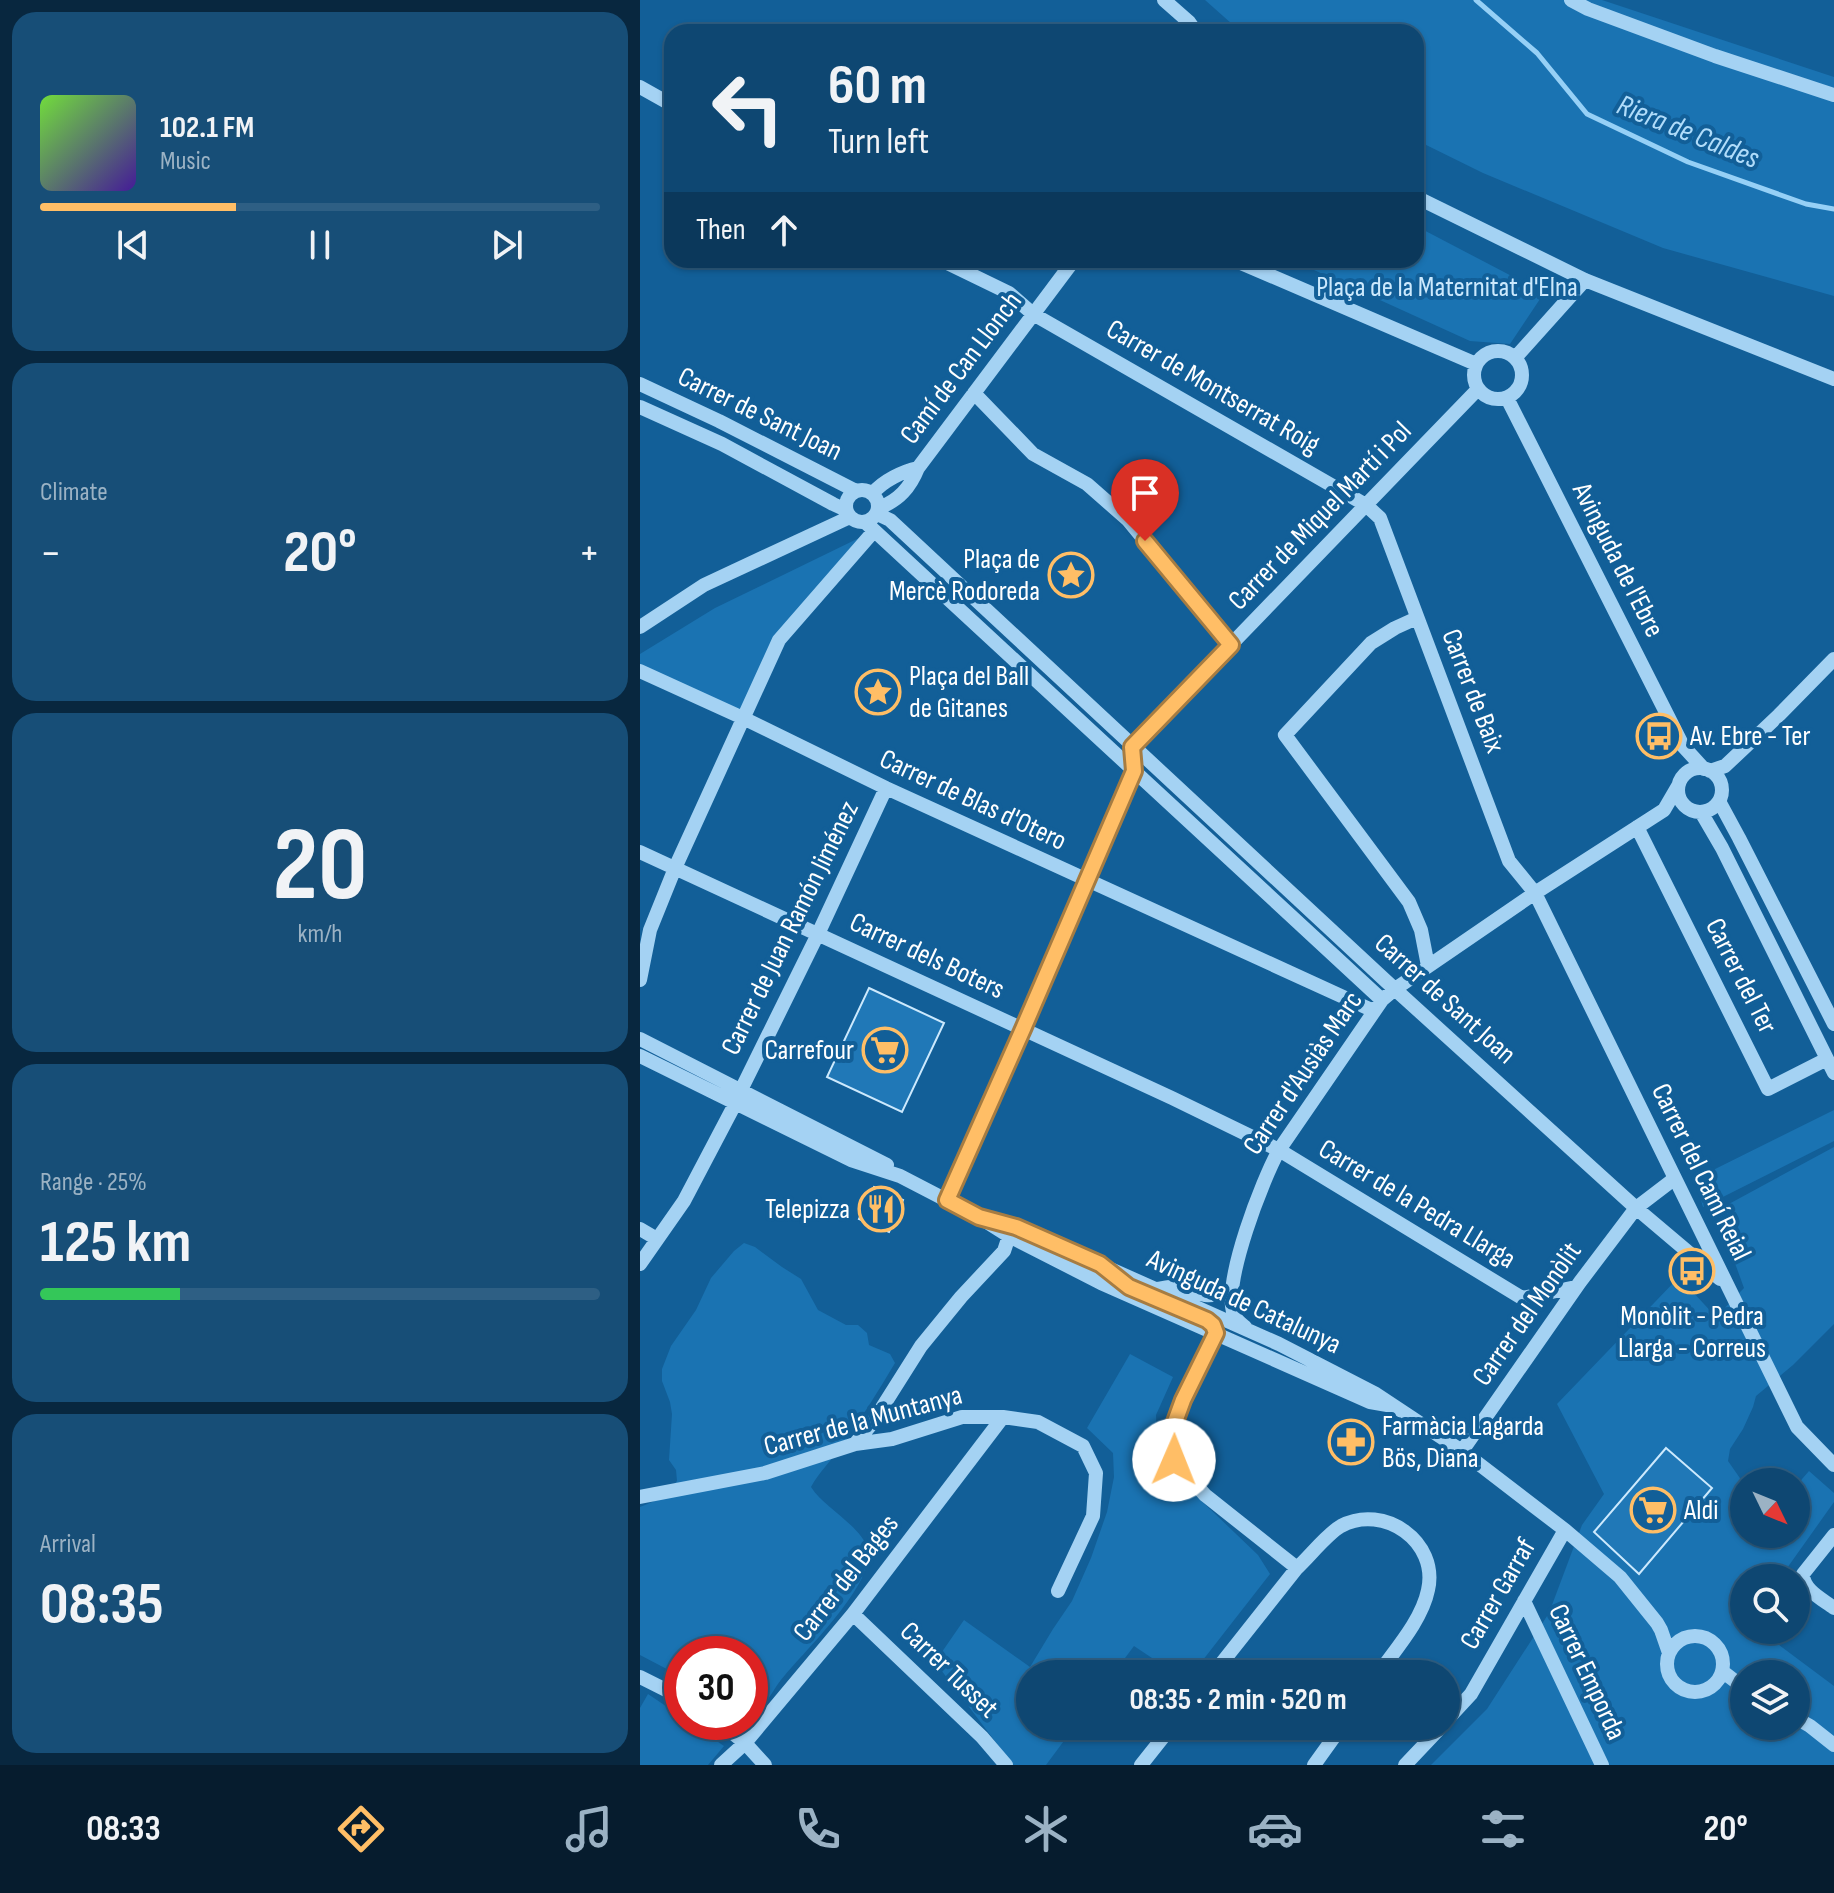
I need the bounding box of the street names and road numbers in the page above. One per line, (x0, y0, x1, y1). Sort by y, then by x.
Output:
street label: Camí de Can Llonch (893, 286, 1029, 450)
street label: Carrer de Montserrat Roig (1101, 313, 1325, 461)
street label: Carrer de Sant Joan (672, 360, 848, 468)
street label: Carrer de Miquel Martí i Pol (1222, 415, 1418, 617)
street label: Avinguda de l'Ebre (1565, 477, 1671, 643)
street label: Carrer de Baix (1434, 625, 1512, 758)
street label: Carrer de Blas d'Otero (874, 742, 1072, 858)
street label: Carrer de Juan Ramón Jiménez (714, 796, 866, 1060)
street label: Carrer dels Boters (844, 906, 1010, 1006)
street label: Carrer del Ter (1698, 913, 1784, 1039)
street label: Carrer de Sant Joan (1368, 927, 1522, 1071)
street label: Carrer d'Ausiàs Marc (1236, 985, 1370, 1161)
street label: Carrer del Camí Reial (1644, 1078, 1758, 1266)
street label: Carrer de la Pedra Llarga (1313, 1132, 1521, 1276)
street label: Carrer del Monòlit (1466, 1236, 1588, 1392)
street label: Avinguda de Catalunya (1141, 1242, 1346, 1361)
street label: Carrer de la Muntanya (760, 1379, 966, 1463)
street label: Carrer del Bages (786, 1508, 906, 1648)
street label: Carrer Garraf (1453, 1532, 1543, 1655)
street label: Carrer Emporda (1541, 1599, 1633, 1745)
street label: Carrer Tusset (893, 1615, 1005, 1725)

